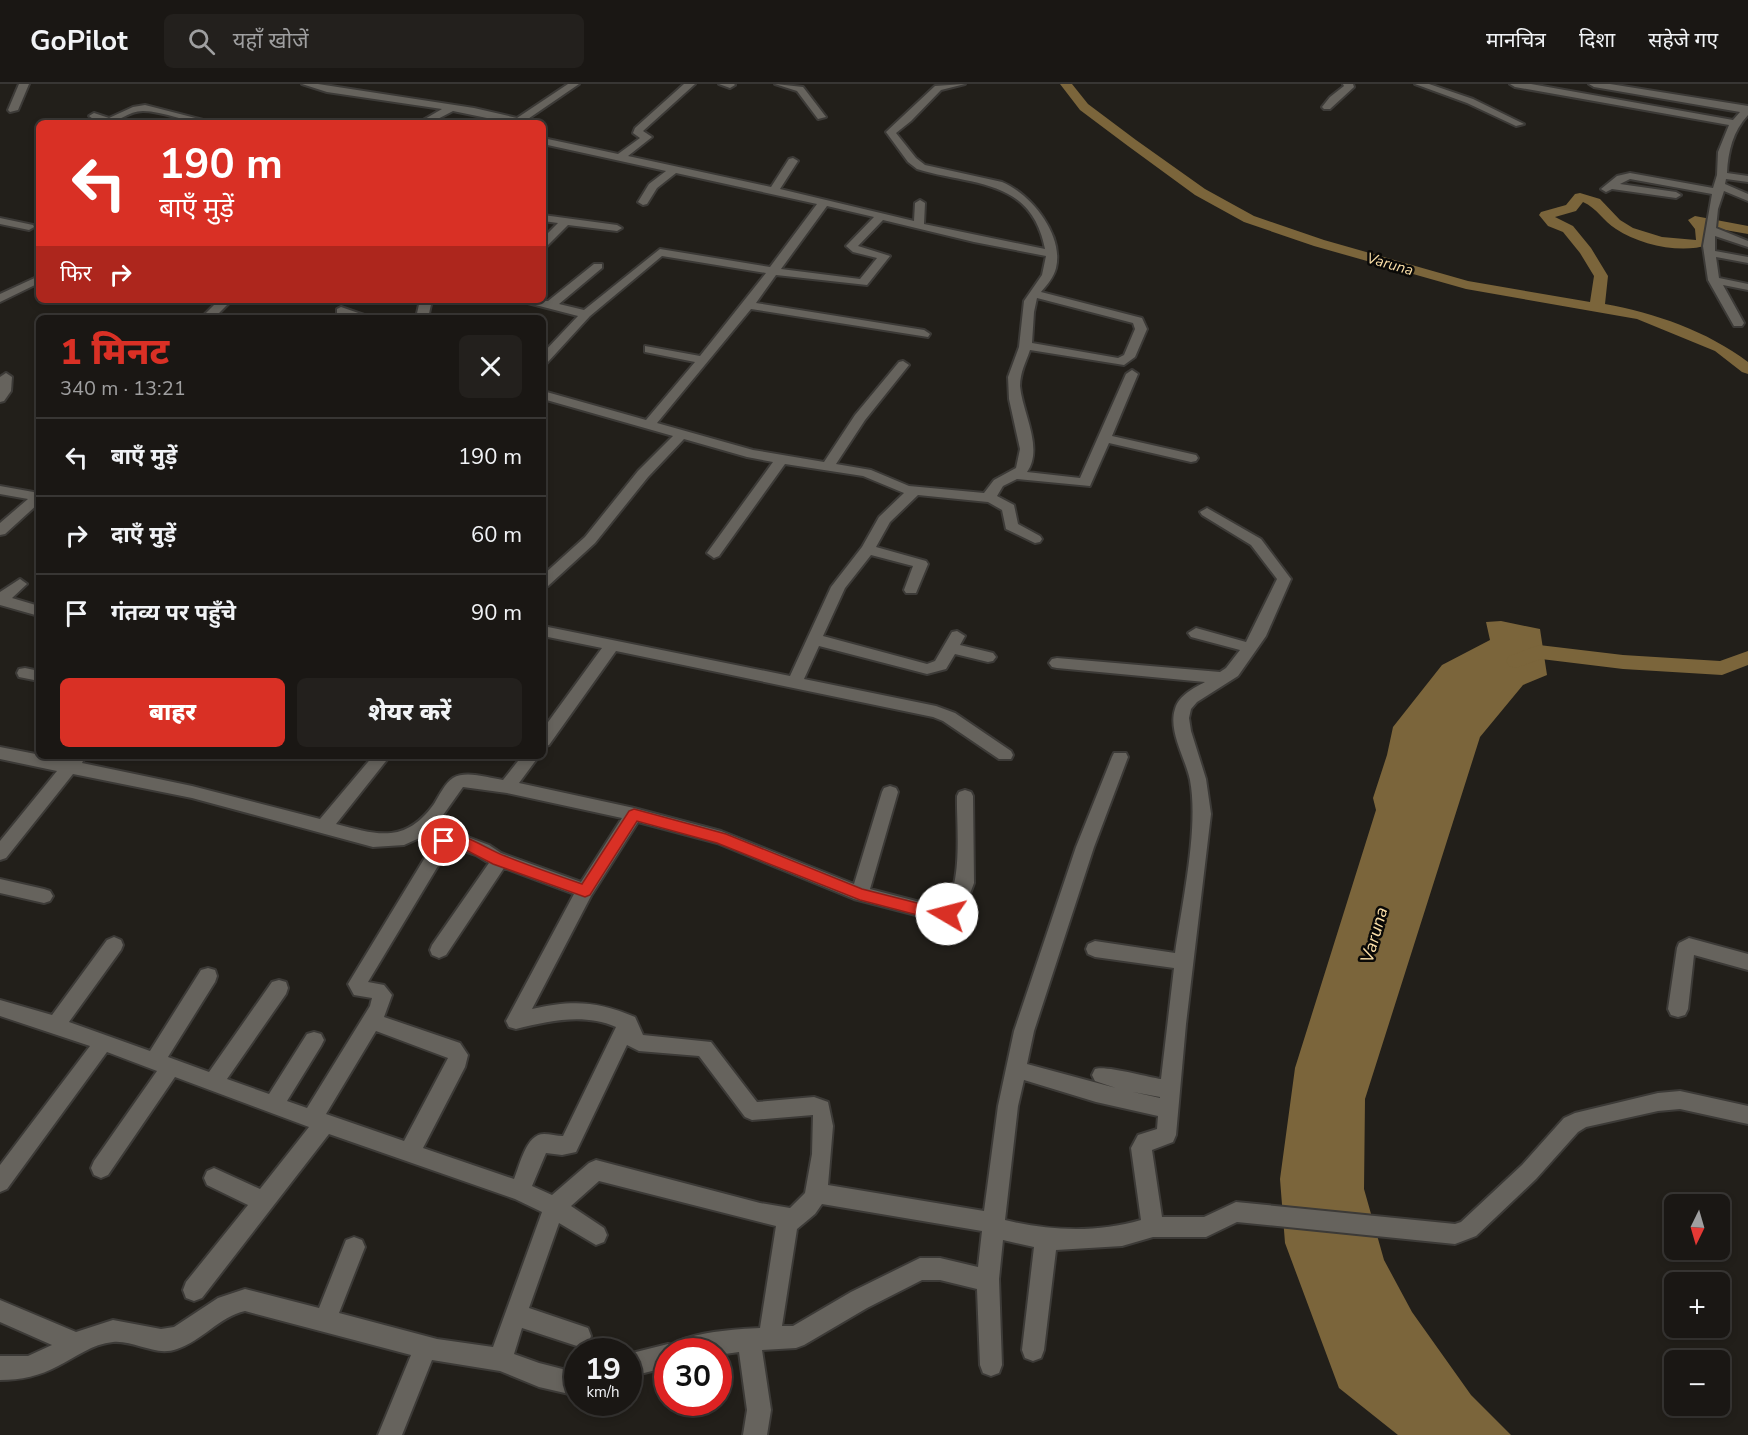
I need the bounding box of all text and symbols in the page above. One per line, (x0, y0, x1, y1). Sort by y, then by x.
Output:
search box (164, 14, 584, 68)
text: GoPilot (30, 22, 128, 60)
icon: search (185, 25, 218, 58)
text: यहाँ खोजें (233, 26, 308, 56)
text: मानचित्र (1486, 26, 1546, 54)
text: दिशा (1579, 26, 1615, 54)
text: सहेजे गए (1648, 26, 1718, 54)
text: 190 m (159, 136, 283, 193)
icon: left (60, 144, 138, 222)
text: बाएँ मुड़ें (159, 190, 234, 227)
water label: Varuna (1364, 248, 1416, 280)
icon: right (104, 258, 137, 291)
text: फिर (60, 259, 92, 289)
text: 1 मिनट (60, 328, 169, 377)
button: close (459, 335, 522, 398)
text: 340 m · 13:21 (60, 375, 186, 402)
icon: left (60, 441, 93, 474)
text: बाएँ मुड़ें (111, 442, 177, 472)
text: 190 m (458, 442, 522, 472)
icon: right (60, 519, 93, 552)
text: दाएँ मुड़ें (111, 520, 176, 550)
text: 60 m (471, 520, 522, 550)
icon: arrive (60, 597, 93, 630)
text: गंतव्य पर पहुँचे (111, 598, 236, 628)
text: 90 m (471, 598, 522, 628)
button: बाहर (60, 678, 285, 747)
button: शेयर करें (297, 678, 522, 747)
pin (418, 815, 469, 866)
icon: arrive (427, 824, 460, 857)
position arrow (915, 882, 979, 946)
water label: Varuna (1355, 904, 1393, 966)
north arrow (1664, 1194, 1730, 1260)
map controls (1664, 1194, 1730, 1416)
button: + (1664, 1272, 1730, 1338)
speed limit sign: 30 (654, 1338, 732, 1416)
text: 19 (585, 1349, 621, 1390)
button: − (1664, 1350, 1730, 1416)
text: km/h (586, 1382, 620, 1402)

